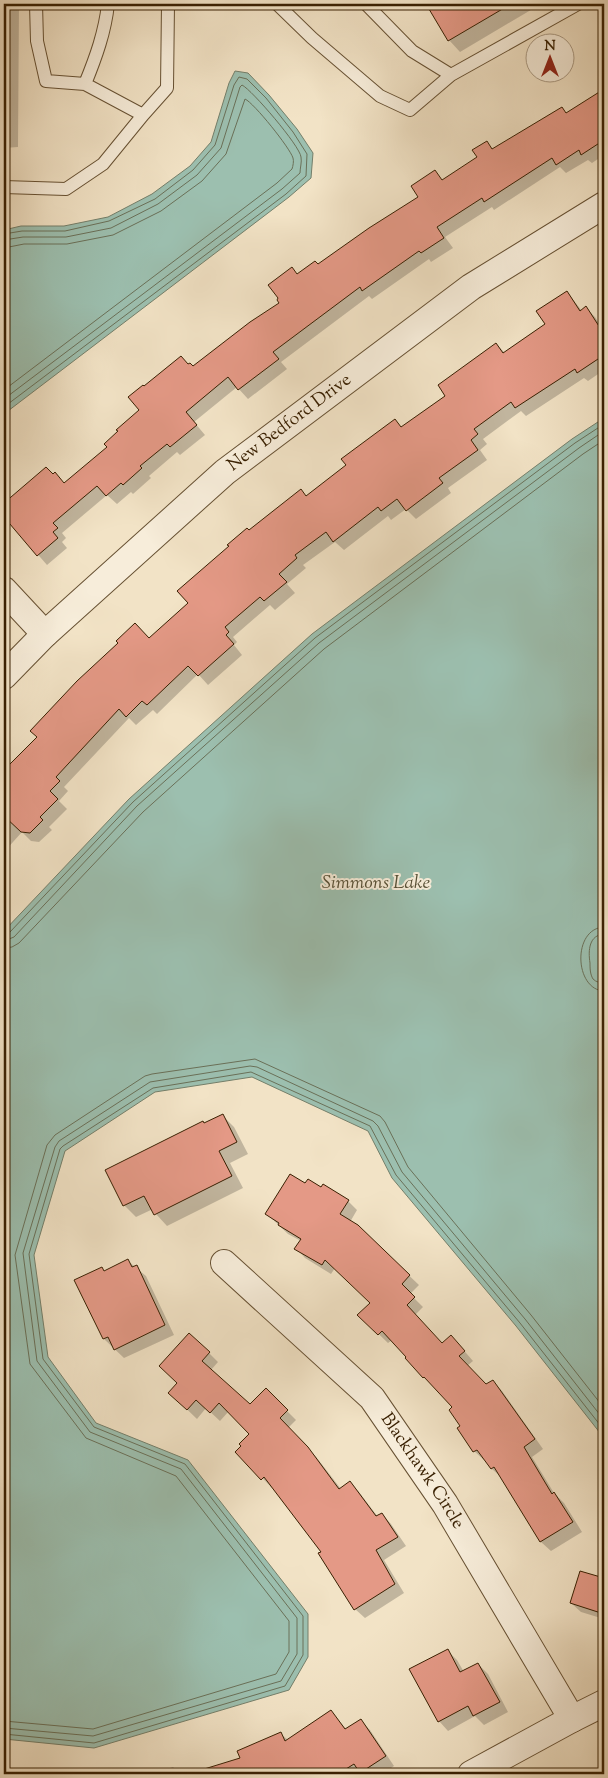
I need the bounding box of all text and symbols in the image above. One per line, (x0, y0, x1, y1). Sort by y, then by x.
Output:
north arrow (526, 32, 576, 82)
text: N (544, 37, 556, 57)
street label: New Bedford Drive (222, 368, 357, 478)
water label: Simmons Lake (322, 870, 430, 897)
street label: Blackhawk Circle (373, 1408, 470, 1534)

